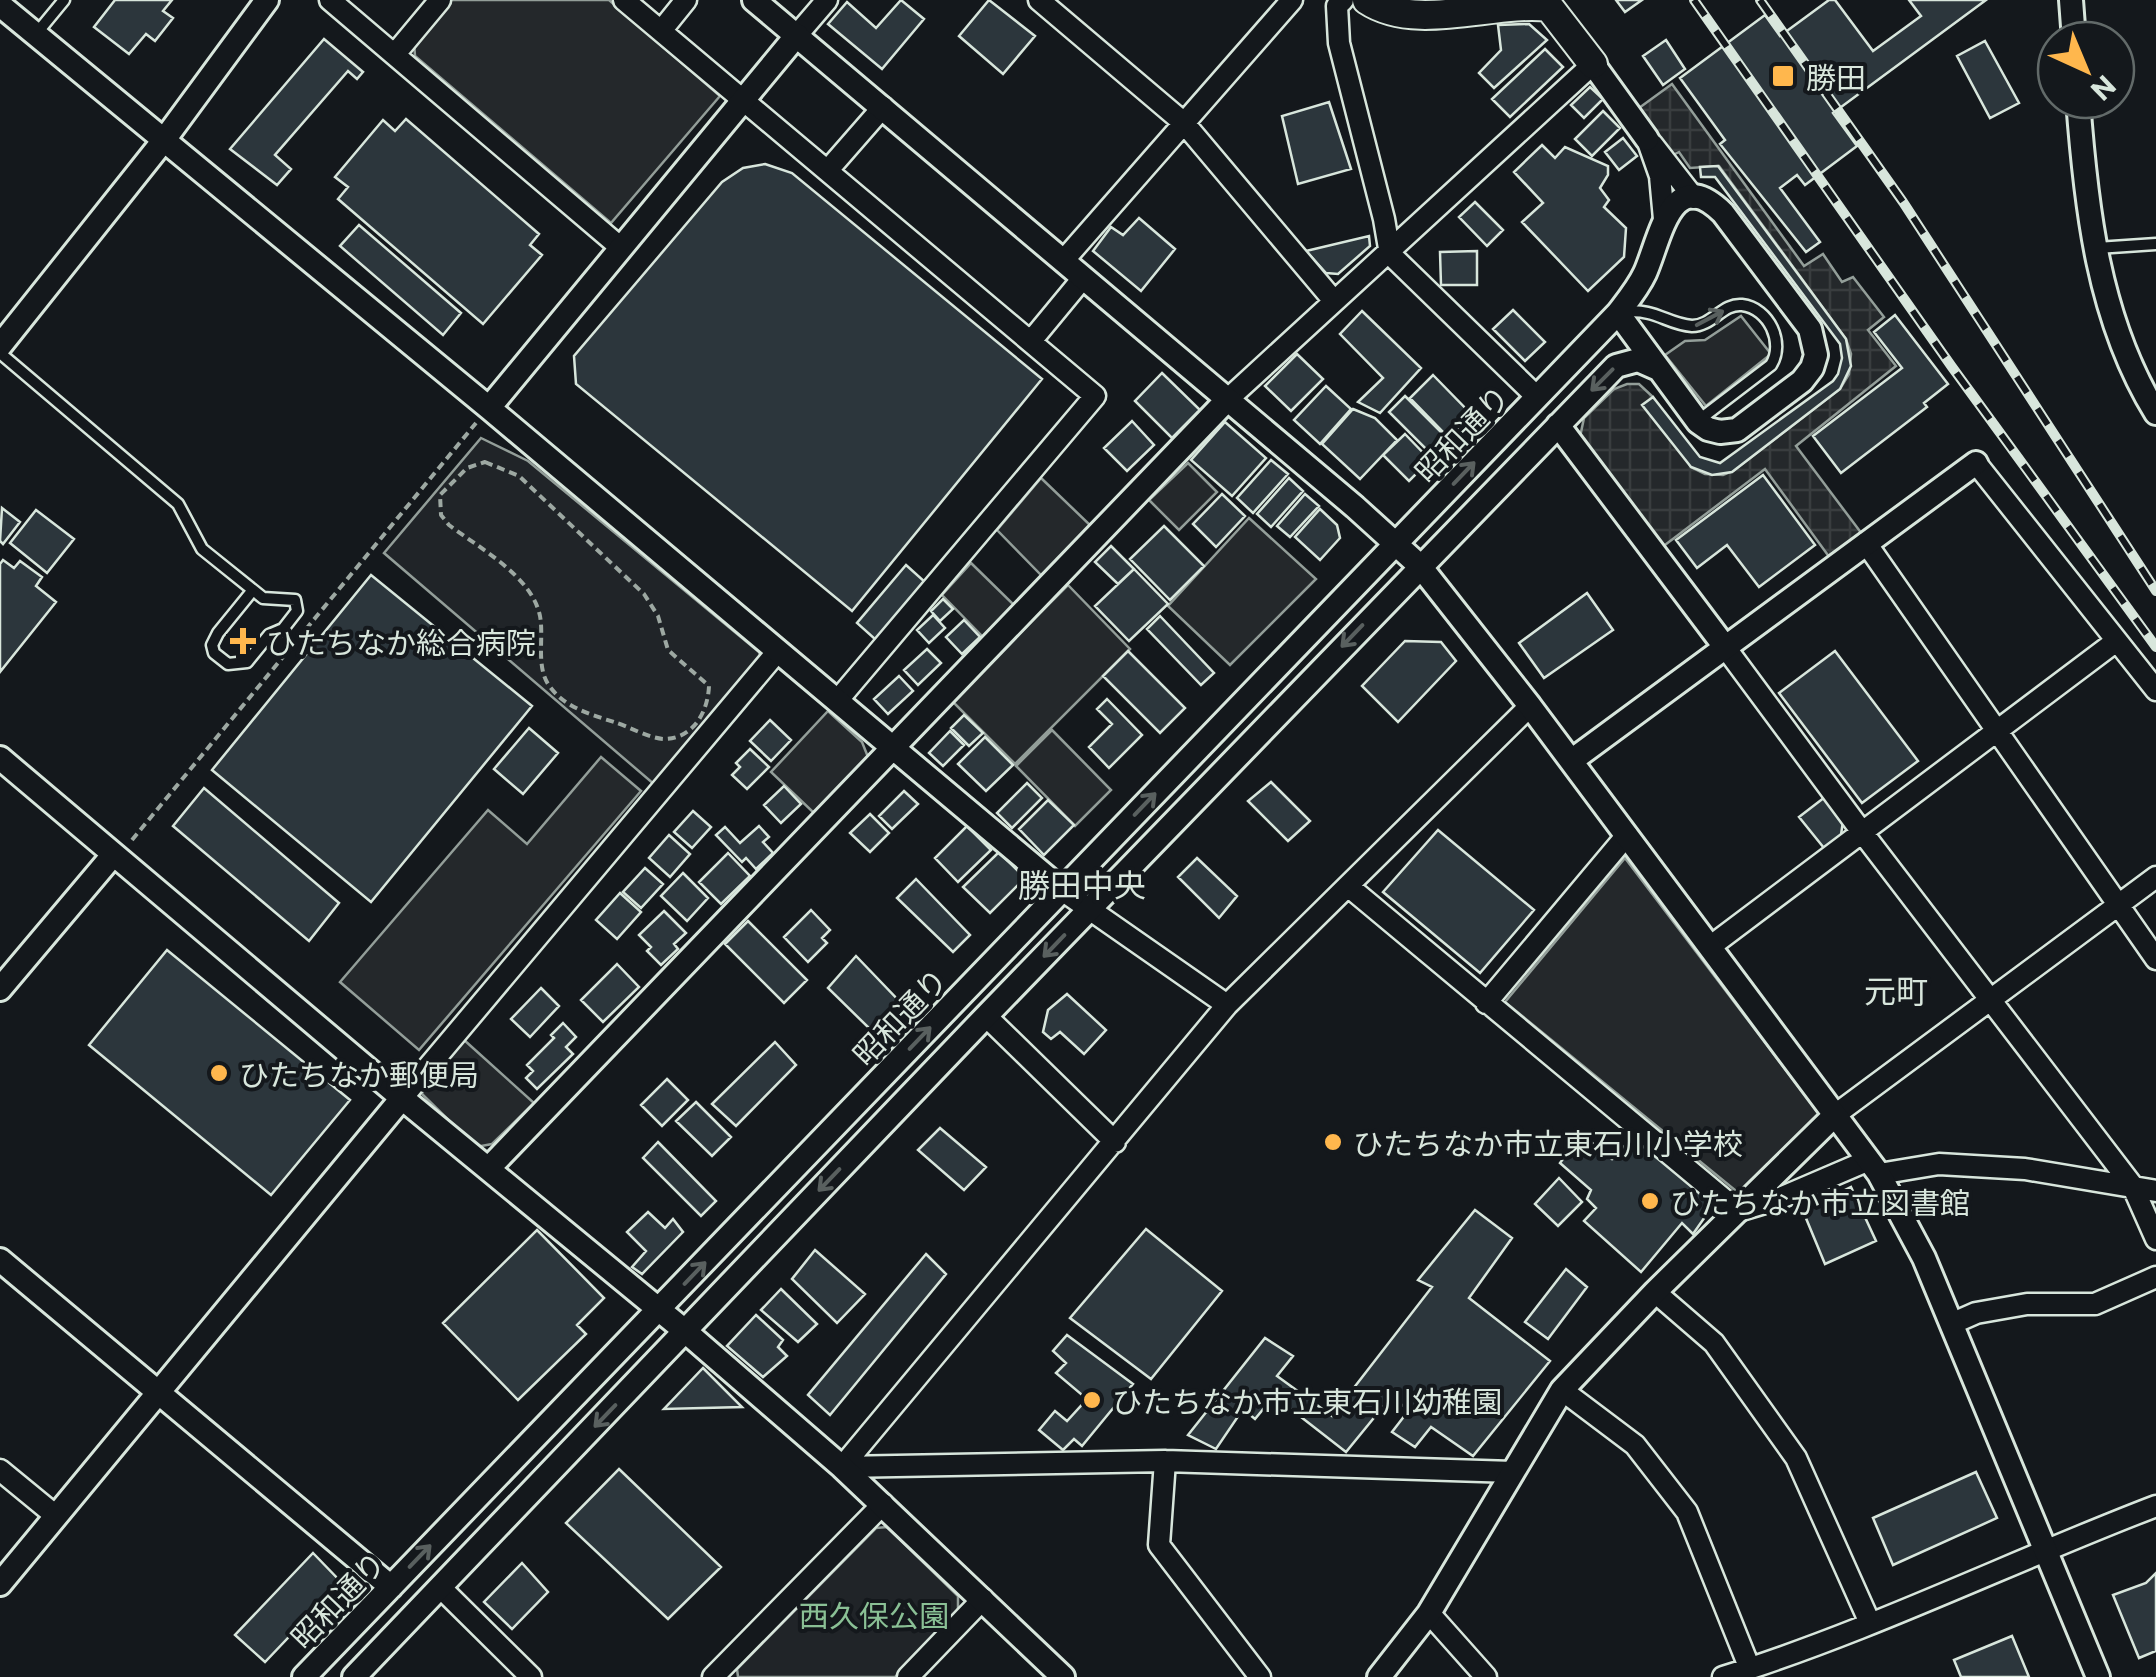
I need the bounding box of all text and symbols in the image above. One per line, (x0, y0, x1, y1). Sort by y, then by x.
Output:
north arrow (2036, 20, 2136, 120)
place label: 勝田 (1806, 58, 1866, 95)
marker: 勝田 (1770, 63, 1796, 89)
text: N (2085, 69, 2123, 108)
one-way arrow (1695, 308, 1724, 327)
one-way arrow (1590, 367, 1614, 391)
street label: 昭和通り (1406, 377, 1516, 489)
one-way arrow (1452, 461, 1476, 485)
place label: ひたちなか総合病院 (266, 623, 536, 660)
one-way arrow (1340, 624, 1364, 648)
marker: ひたちなか総合病院 (230, 628, 256, 654)
one-way arrow (1133, 792, 1157, 816)
district label: 勝田中央 (1018, 864, 1146, 904)
one-way arrow (1042, 933, 1066, 957)
street label: 昭和通り (844, 960, 954, 1072)
district label: 元町 (1864, 970, 1928, 1010)
one-way arrow (908, 1027, 932, 1051)
place label: ひたちなか郵便局 (239, 1055, 479, 1092)
marker: ひたちなか郵便局 (208, 1062, 230, 1084)
place label: ひたちなか市立東石川小学校 (1353, 1124, 1743, 1161)
marker: ひたちなか市立東石川小学校 (1322, 1131, 1344, 1153)
one-way arrow (817, 1168, 841, 1192)
place label: ひたちなか市立図書館 (1670, 1183, 1970, 1220)
marker: ひたちなか市立図書館 (1639, 1190, 1661, 1212)
one-way arrow (683, 1261, 707, 1285)
place label: ひたちなか市立東石川幼稚園 (1112, 1382, 1502, 1419)
marker: ひたちなか市立東石川幼稚園 (1081, 1389, 1103, 1411)
one-way arrow (593, 1403, 617, 1427)
street label: 昭和通り (282, 1543, 392, 1655)
one-way arrow (408, 1545, 432, 1569)
park label: 西久保公園 (799, 1596, 949, 1633)

